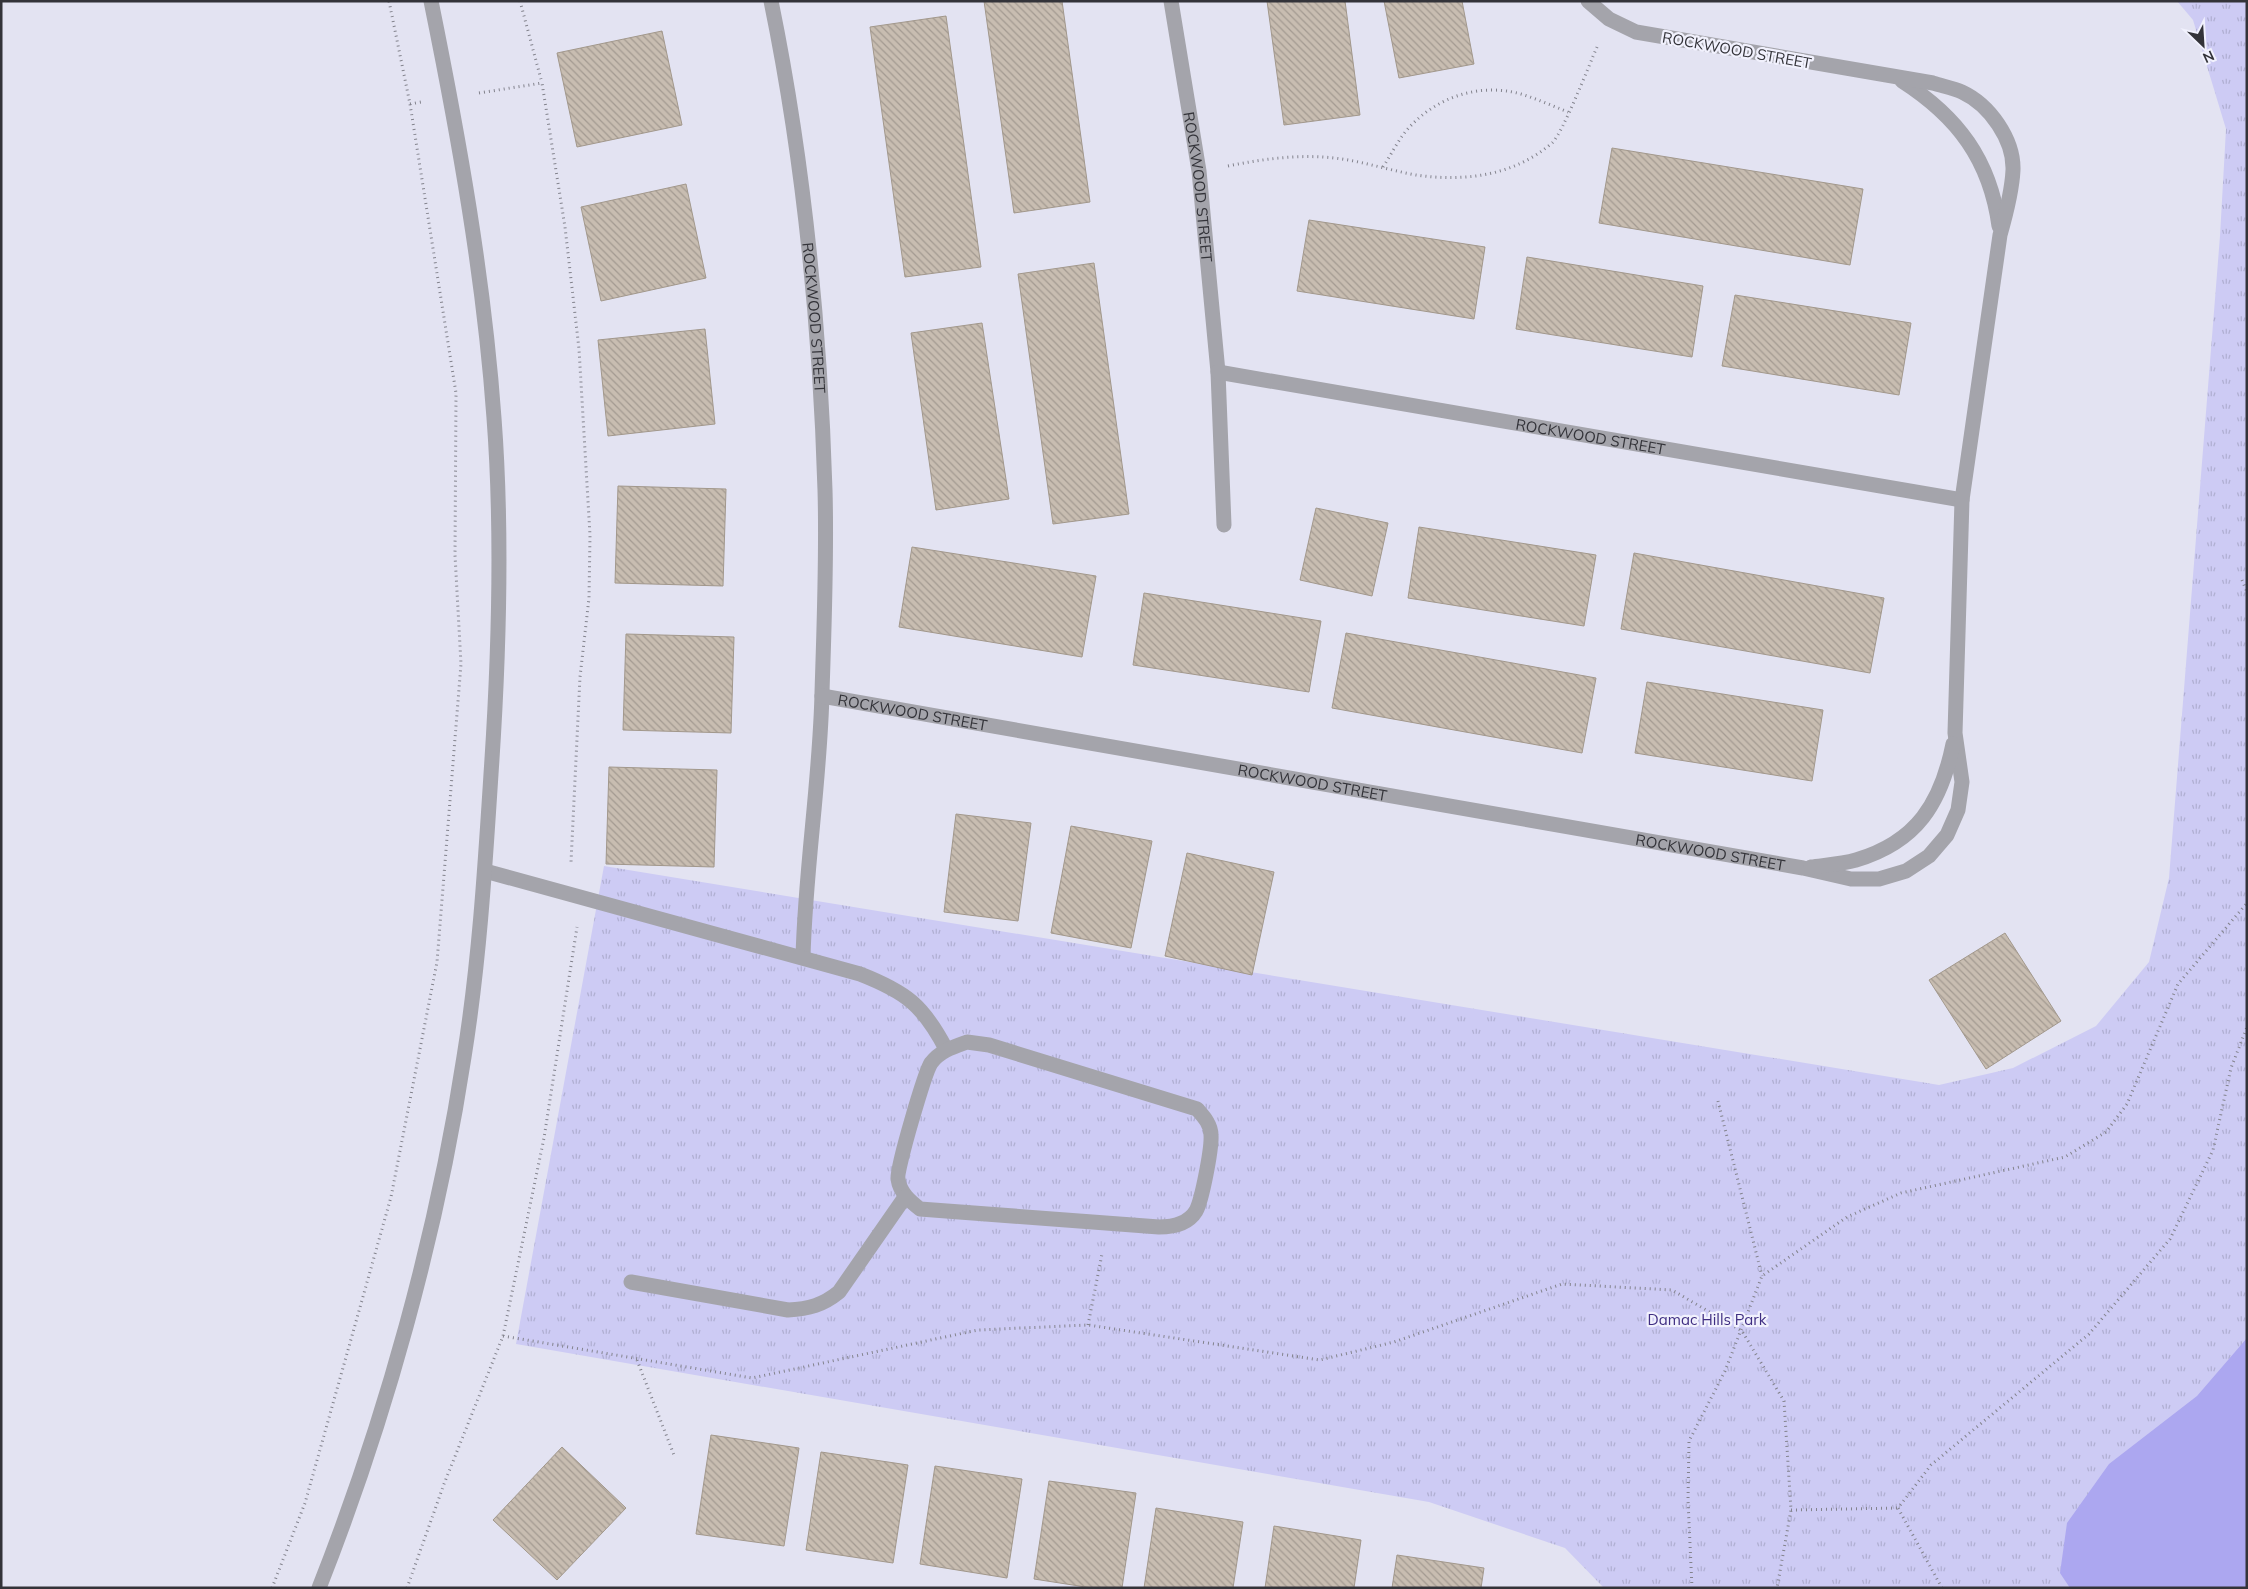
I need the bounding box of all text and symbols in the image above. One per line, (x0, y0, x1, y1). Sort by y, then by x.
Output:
north arrow (2178, 20, 2228, 70)
street label: ROCKWOOD STREET (1661, 28, 1813, 72)
text: N (2200, 46, 2217, 67)
street label: ROCKWOOD STREET (1180, 110, 1217, 263)
street label: ROCKWOOD STREET (799, 241, 830, 394)
street label: ROCKWOOD STREET (1514, 414, 1667, 458)
street label: ROCKWOOD STREET (836, 689, 989, 734)
street label: ROCKWOOD STREET (1236, 760, 1389, 804)
street label: ROCKWOOD STREET (1634, 829, 1787, 874)
park label: Damac Hills Park (1648, 1310, 1767, 1329)

